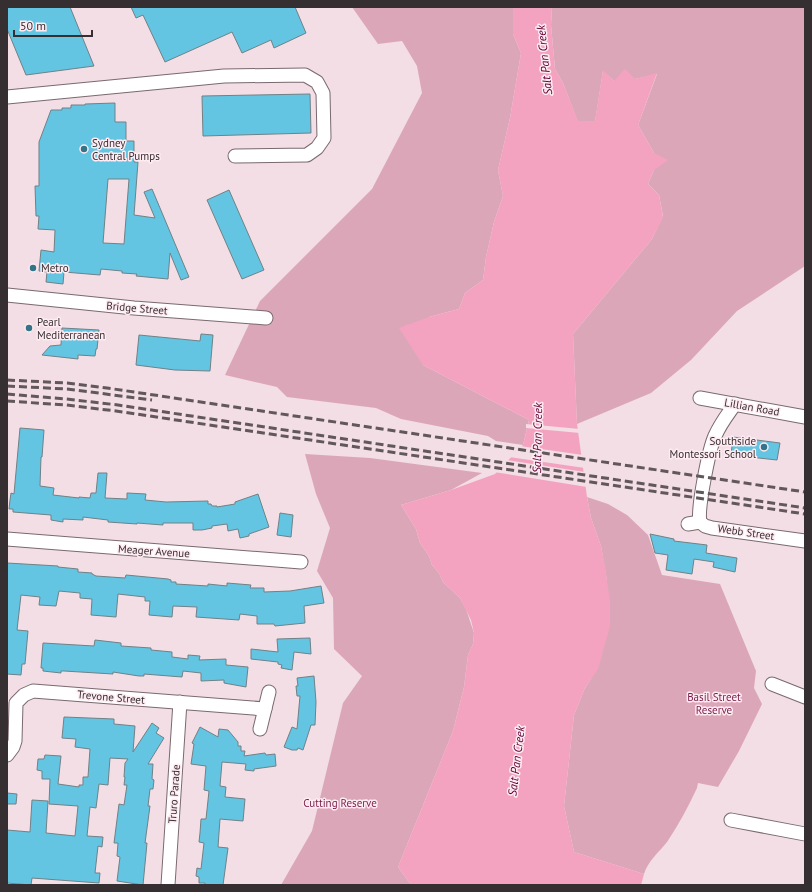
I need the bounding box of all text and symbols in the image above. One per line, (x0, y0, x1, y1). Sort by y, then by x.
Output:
scale bar (14, 12, 92, 38)
text: 50 m (20, 18, 46, 33)
water label: Salt Pan Creek (533, 24, 555, 96)
place label: Sydney Central Pumps (92, 136, 160, 163)
marker: Sydney Central Pumps (79, 144, 89, 154)
place label: Metro (41, 261, 69, 275)
marker: Metro (28, 263, 38, 273)
street label: Bridge Street (106, 298, 169, 318)
place label: Pearl Mediterranean (37, 315, 105, 342)
marker: Pearl Mediterranean (24, 323, 34, 333)
street label: Lillian Road (723, 395, 781, 419)
water label: Salt Pan Creek (529, 402, 545, 473)
place label: Southside Montessori School (670, 434, 757, 461)
marker: Southside Montessori School (759, 442, 769, 452)
street label: Webb Street (717, 521, 776, 543)
street label: Meager Avenue (118, 542, 191, 561)
street label: Trevone Street (77, 687, 146, 707)
park label: Basil Street Reserve (687, 690, 741, 717)
water label: Salt Pan Creek (504, 725, 528, 797)
street label: Truro Parade (165, 764, 183, 824)
park label: Cutting Reserve (303, 796, 377, 810)

